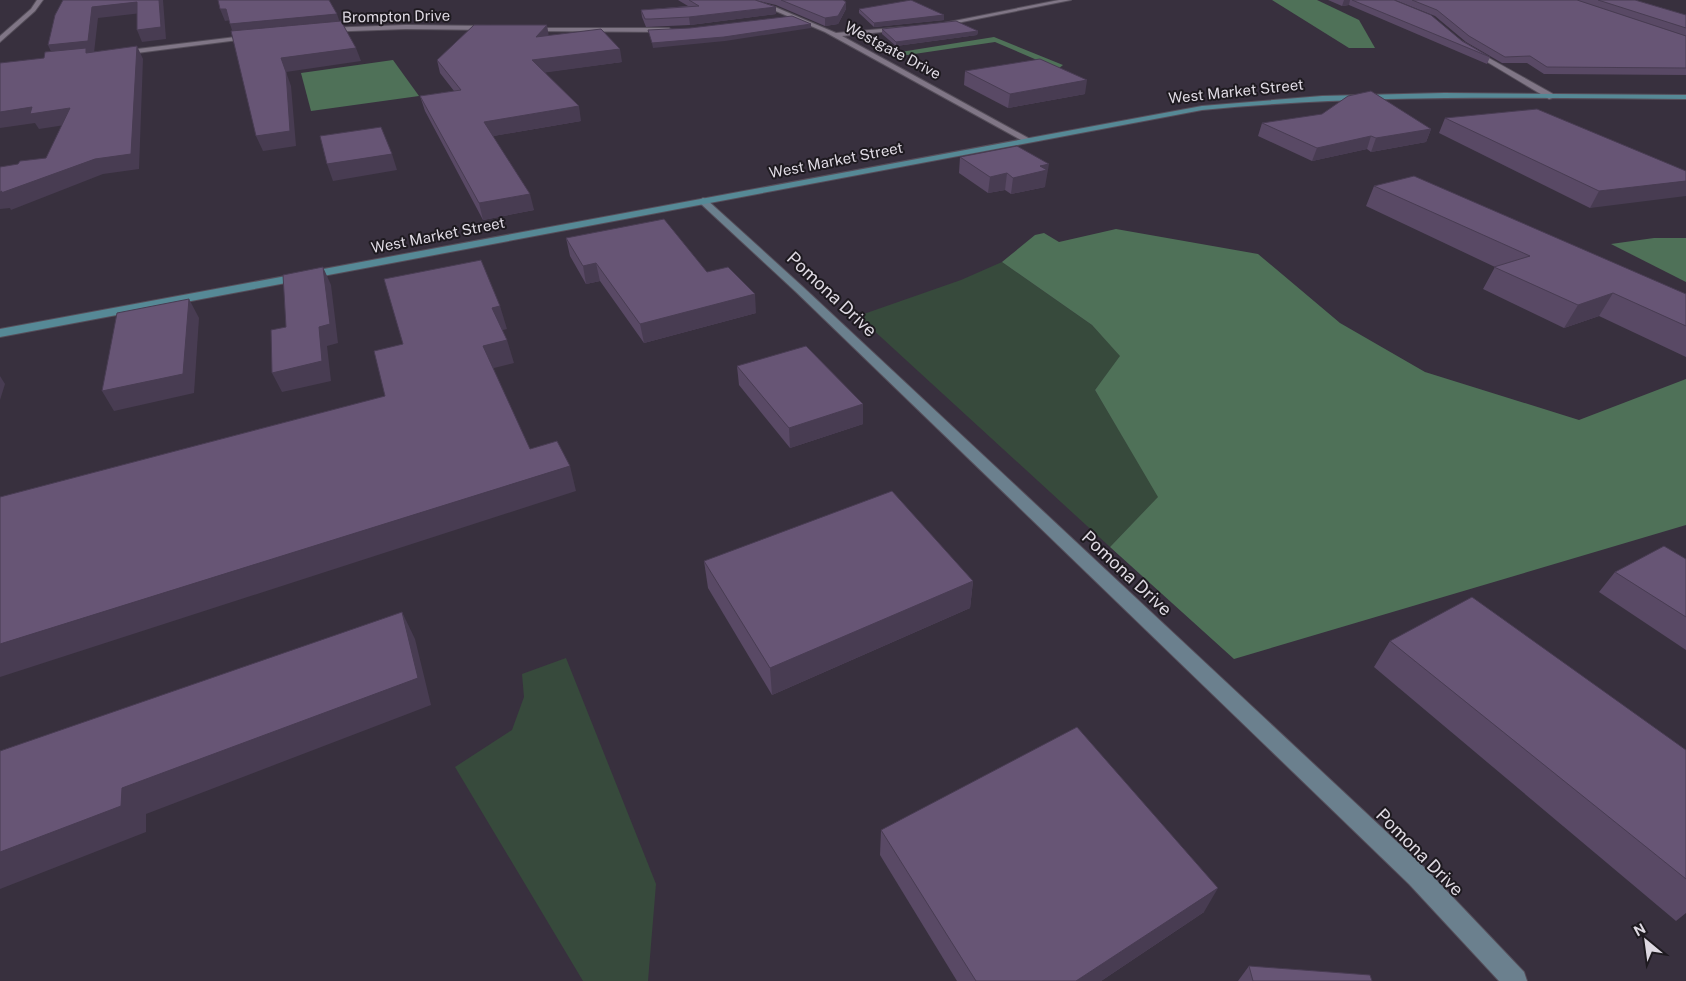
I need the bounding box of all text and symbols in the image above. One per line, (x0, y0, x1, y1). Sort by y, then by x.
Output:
street label: Brompton Drive (342, 7, 450, 25)
street label: Westgate Drive (842, 18, 944, 82)
street label: West Market Street (1168, 75, 1305, 107)
street label: West Market Street (768, 139, 904, 181)
street label: West Market Street (370, 214, 506, 256)
street label: Pomona Drive (783, 247, 881, 341)
street label: Pomona Drive (1078, 526, 1176, 620)
street label: Pomona Drive (1372, 804, 1468, 900)
north arrow (1621, 916, 1671, 966)
text: N (1631, 920, 1648, 939)

